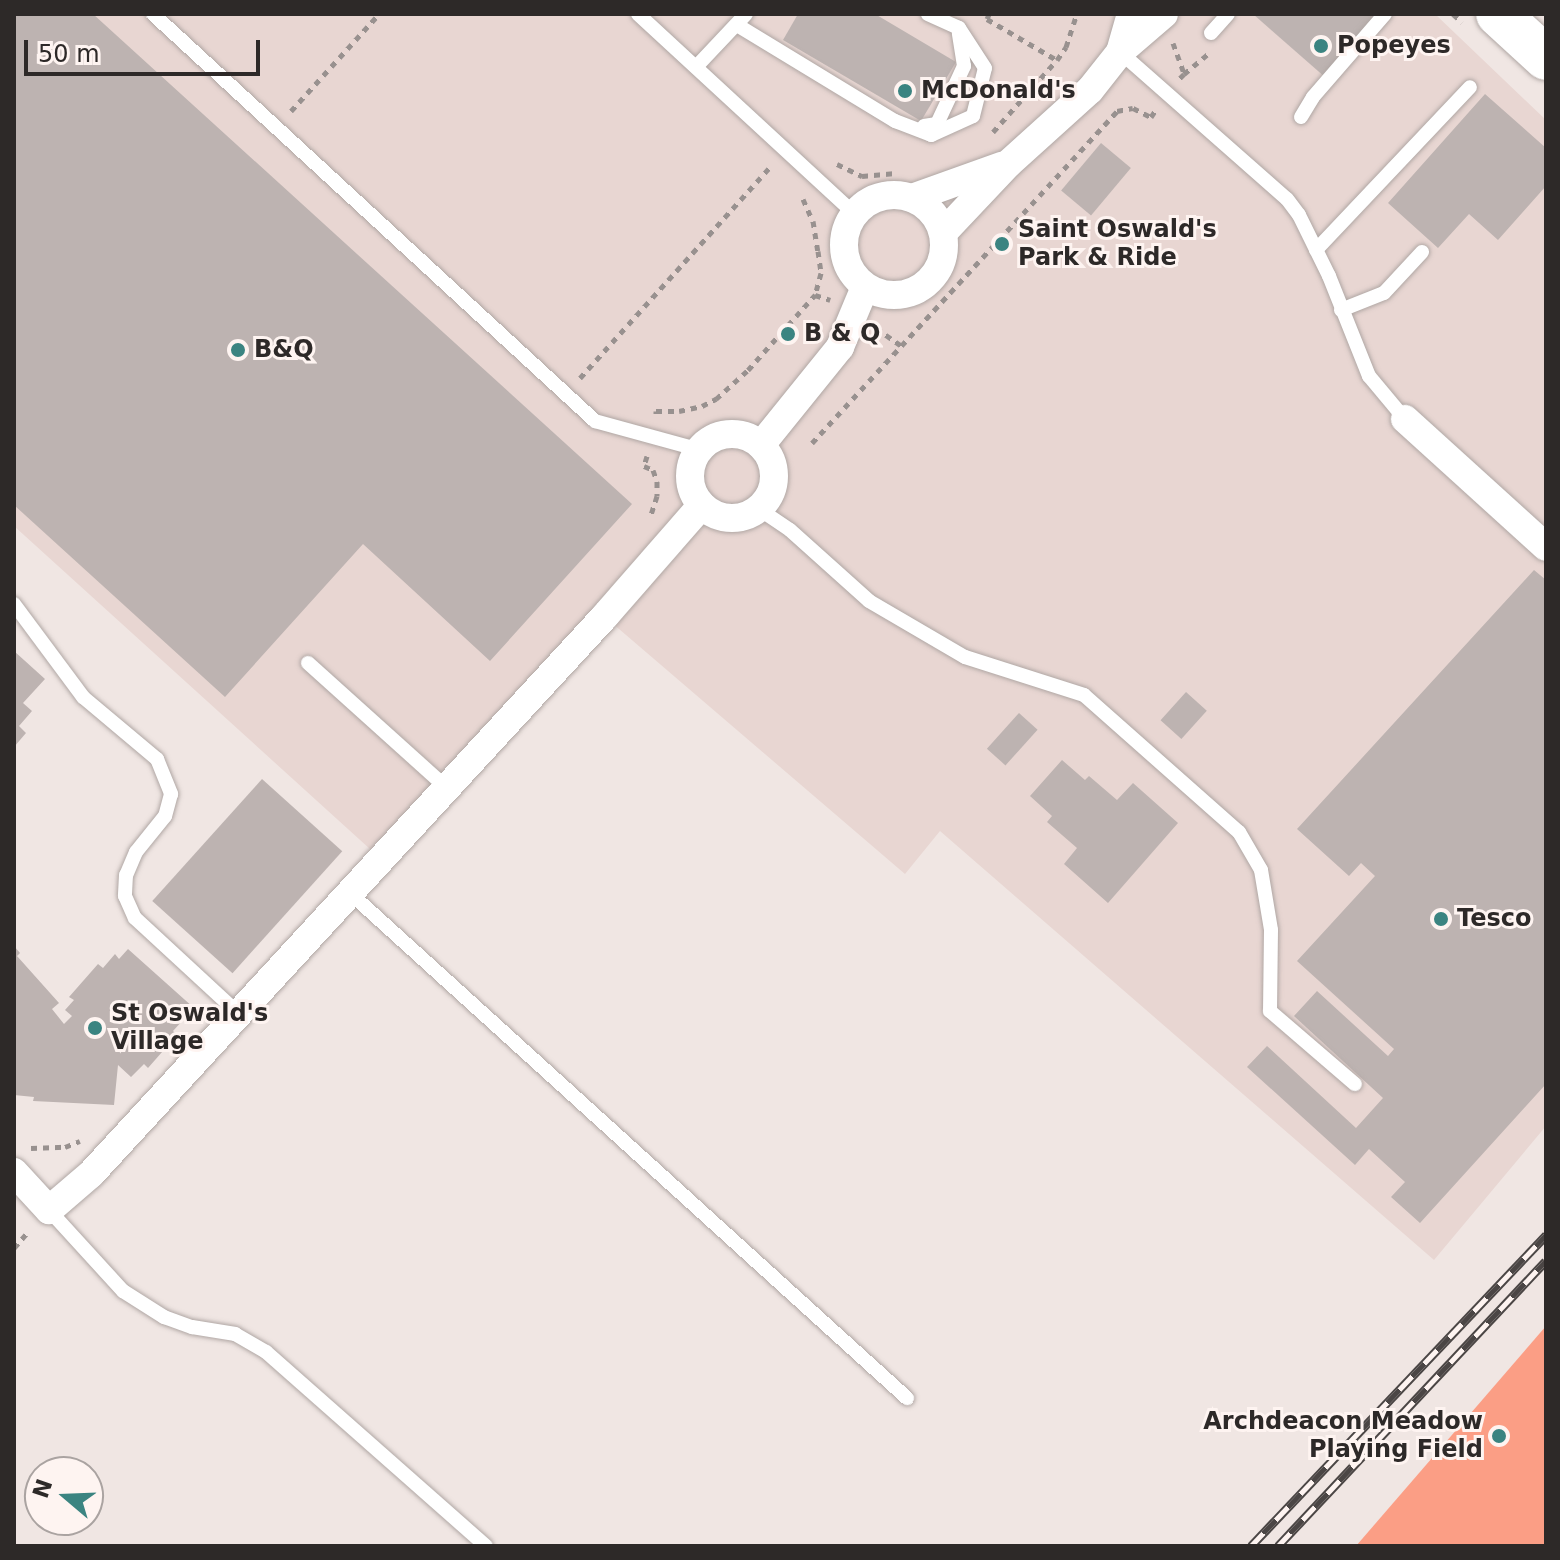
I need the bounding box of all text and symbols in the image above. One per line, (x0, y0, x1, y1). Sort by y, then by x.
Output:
scale bar (28, 24, 264, 74)
place label: Popeyes (1337, 32, 1451, 60)
marker: Popeyes (1312, 37, 1330, 55)
text: 50 m (38, 40, 100, 68)
place label: McDonald's (921, 77, 1076, 105)
marker: McDonald's (896, 82, 914, 100)
place label: Saint Oswald's Park & Ride (1018, 216, 1217, 272)
marker: Saint Oswald's Park & Ride (993, 235, 1011, 253)
place label: B & Q (804, 320, 880, 348)
marker: B & Q (779, 325, 797, 343)
place label: B&Q (254, 336, 314, 364)
marker: B&Q (229, 341, 247, 359)
place label: Tesco (1457, 905, 1531, 933)
marker: Tesco (1432, 910, 1450, 928)
place label: St Oswald's Village (111, 1000, 268, 1056)
marker: St Oswald's Village (86, 1019, 104, 1037)
place label: Archdeacon Meadow Playing Field (1203, 1408, 1483, 1464)
marker: Archdeacon Meadow Playing Field (1490, 1427, 1508, 1445)
north arrow (24, 1456, 104, 1536)
text: N (28, 1476, 58, 1501)

